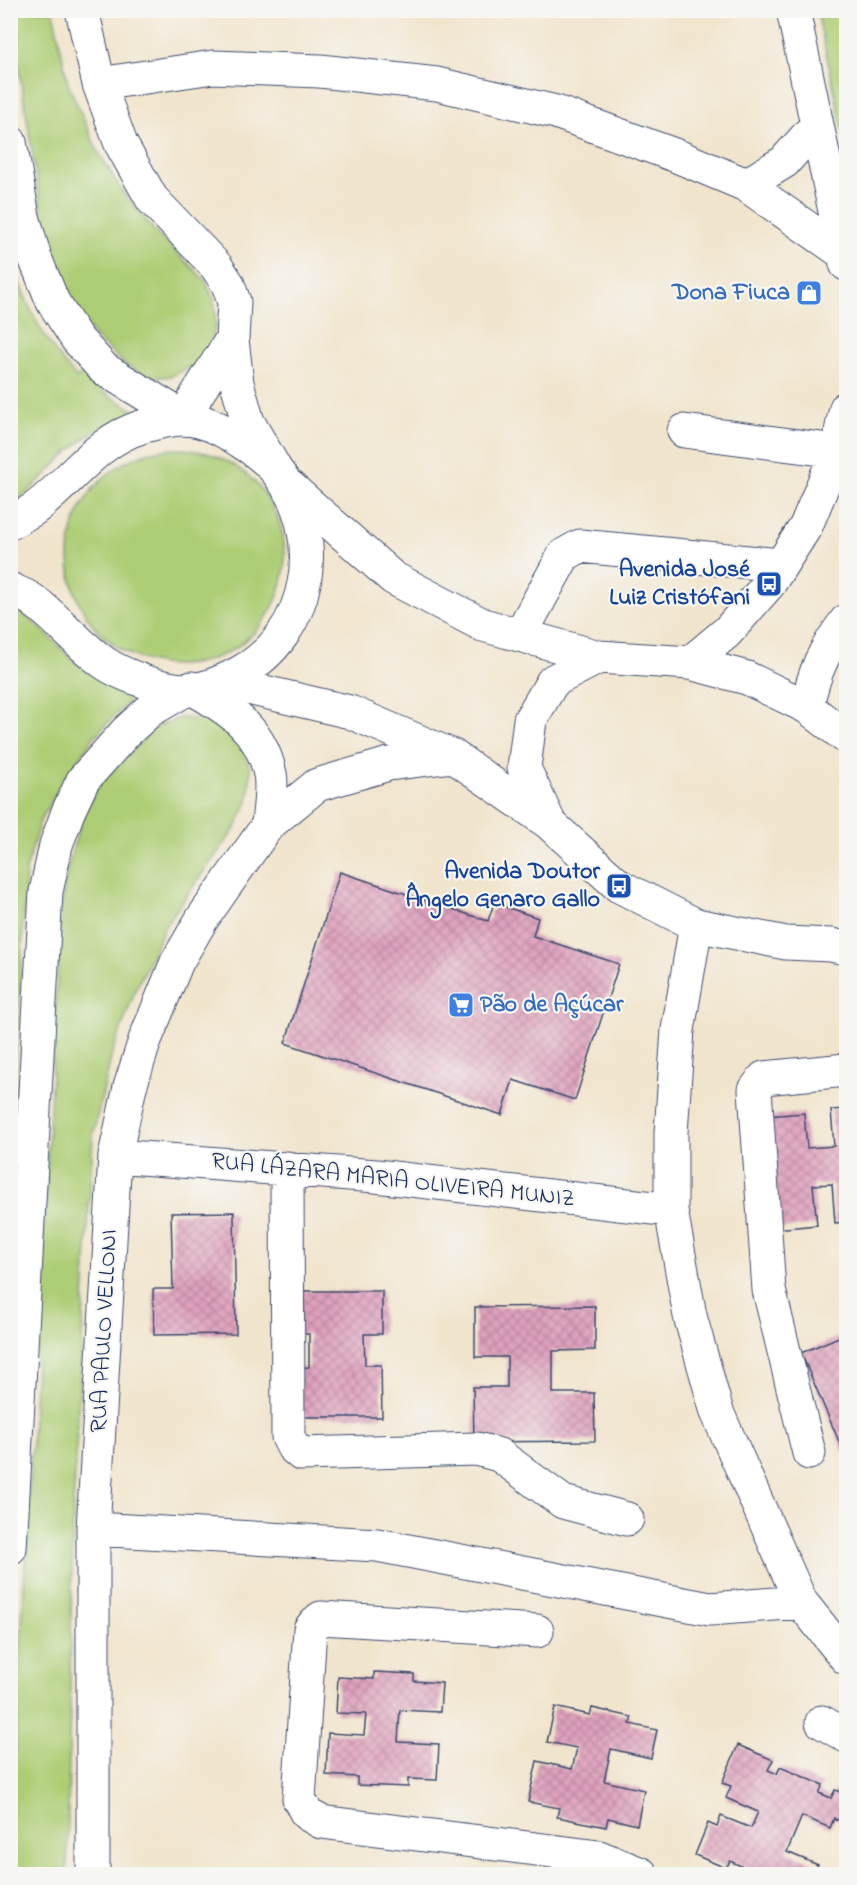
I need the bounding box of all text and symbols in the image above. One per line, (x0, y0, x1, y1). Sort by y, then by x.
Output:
place label: Dona Fiuca (671, 276, 790, 311)
shop icon: Dona Fiuca (794, 278, 824, 308)
place label: Avenida José Luiz Cristófani (609, 553, 751, 616)
bus stop icon: Avenida José Luiz Cristófani (754, 569, 784, 599)
place label: Avenida Doutor Ângelo Genaro Gallo (406, 855, 601, 919)
bus stop icon: Avenida Doutor Ângelo Genaro Gallo (604, 871, 634, 901)
place label: Pão de Açúcar (480, 988, 624, 1023)
supermarket icon: Pão de Açúcar (446, 990, 476, 1020)
street label: RUA LÁZARA MARIA OLIVEIRA MUNIZ (209, 1144, 577, 1218)
street label: RUA PAULO VELLONI (82, 1228, 128, 1434)

